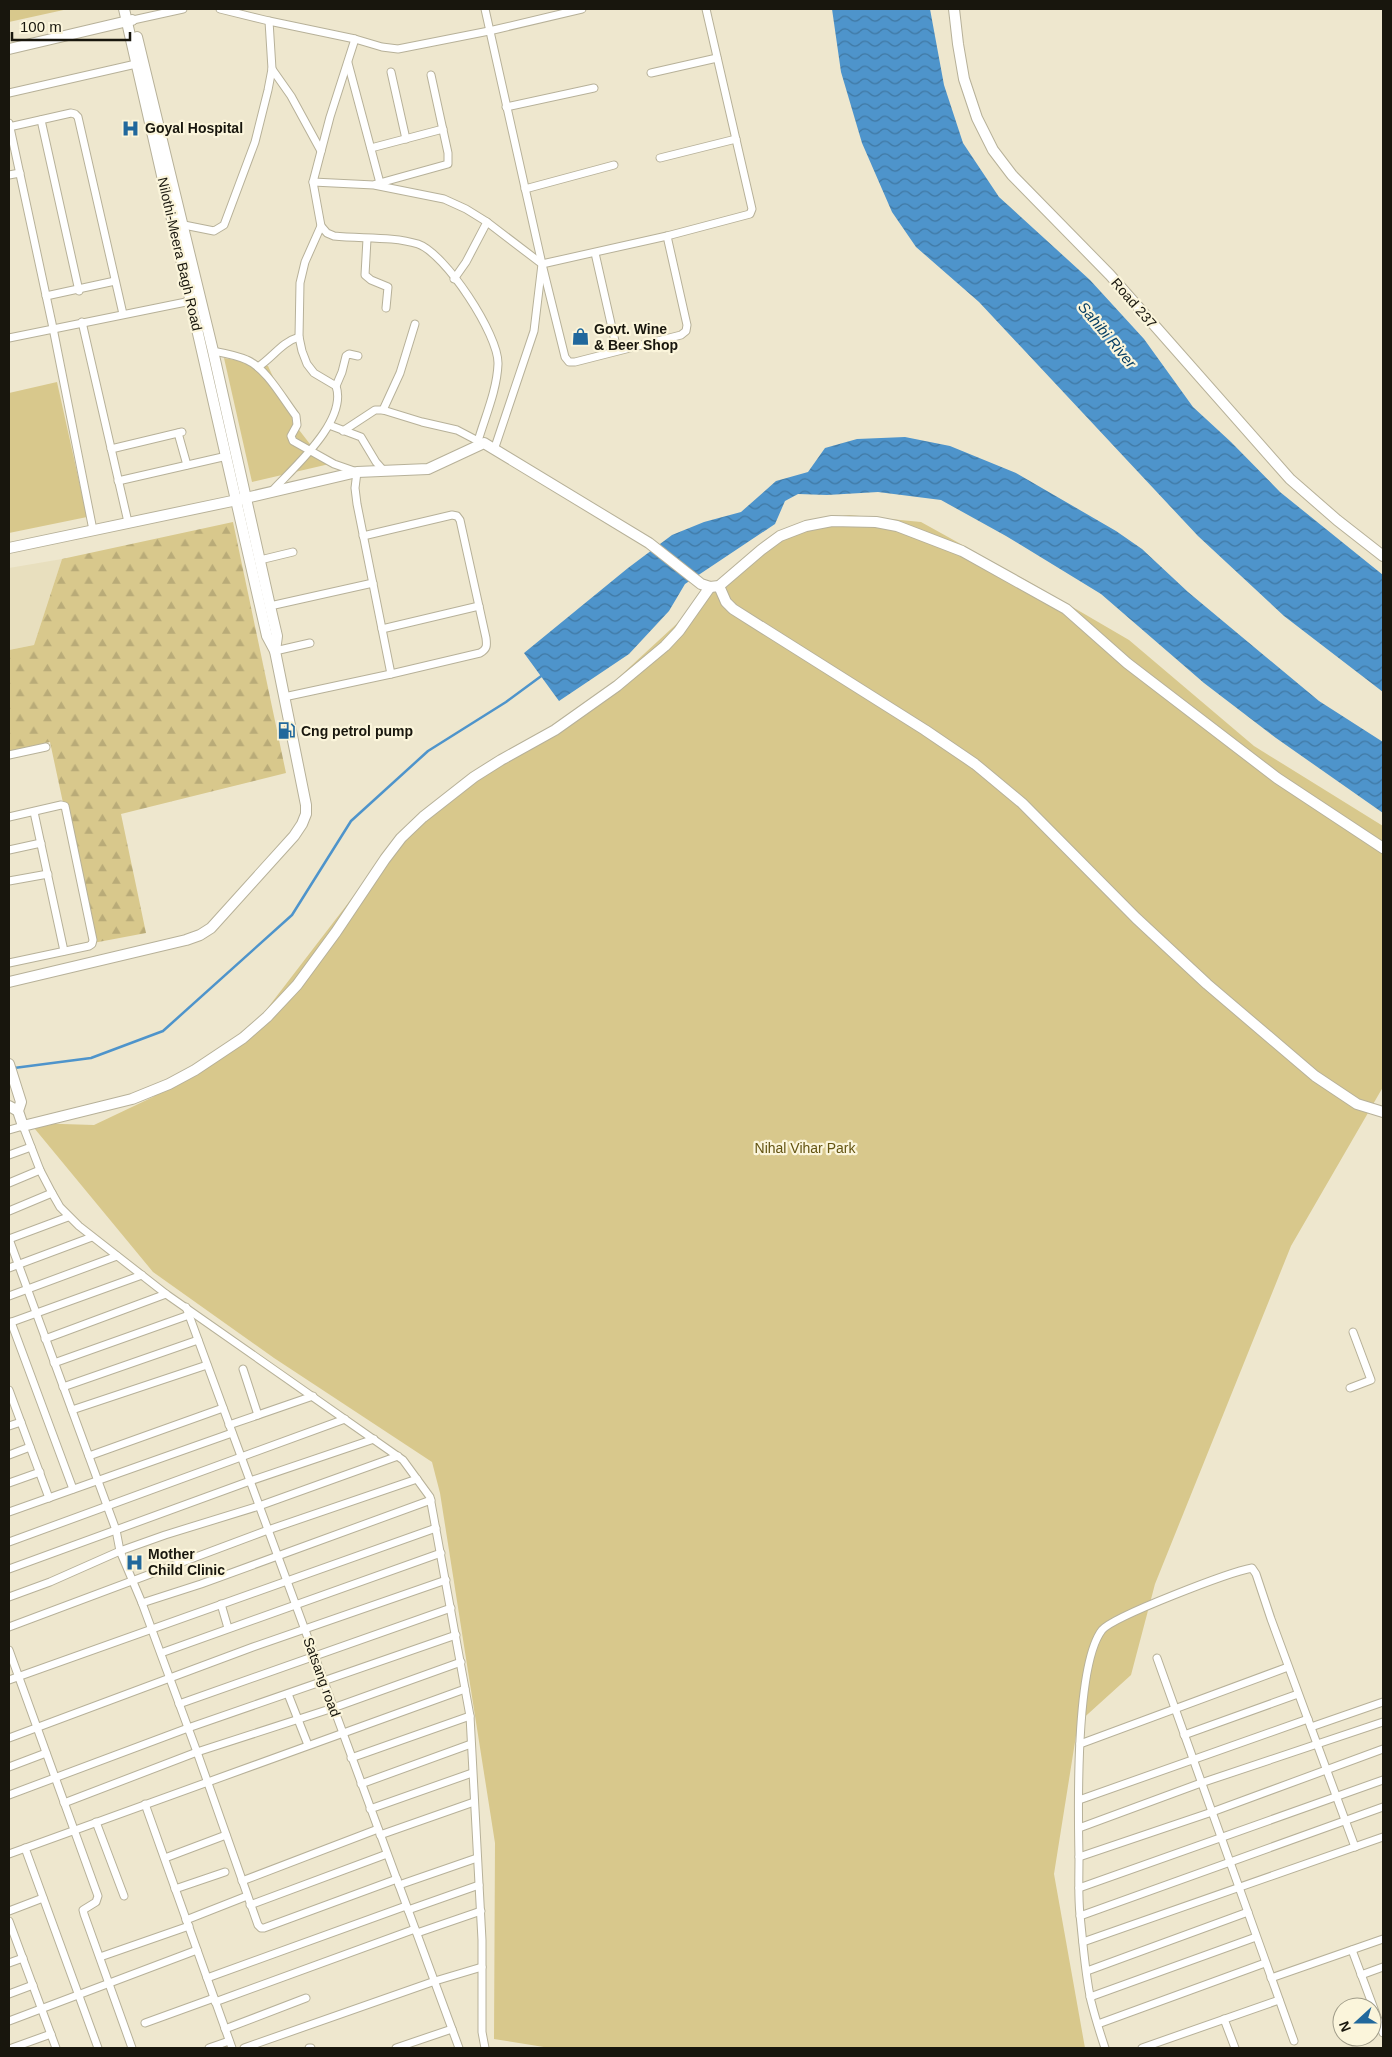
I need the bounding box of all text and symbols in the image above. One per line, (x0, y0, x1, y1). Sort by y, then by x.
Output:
scale bar (12, 10, 130, 42)
text: 100 m (20, 18, 62, 35)
hospital icon: Goyal Hospital (121, 118, 141, 138)
place label: Goyal Hospital (145, 120, 243, 136)
street label: Nilothi-Meera Bagh Road (155, 176, 205, 332)
street label: Road 237 (1108, 275, 1160, 331)
water label: Sahibi River (1075, 298, 1141, 372)
place label: Govt. Wine & Beer Shop (594, 321, 678, 353)
shop icon: Govt. Wine & Beer Shop (570, 327, 590, 347)
fuel station icon: Cng petrol pump (277, 721, 297, 741)
place label: Cng petrol pump (301, 723, 413, 739)
park label: Nihal Vihar Park (755, 1140, 856, 1156)
place label: Mother Child Clinic (148, 1546, 225, 1578)
hospital icon: Mother Child Clinic (124, 1552, 144, 1572)
street label: Satsang road (300, 1635, 344, 1719)
north arrow (1332, 1997, 1382, 2047)
text: N (1336, 2019, 1354, 2034)

